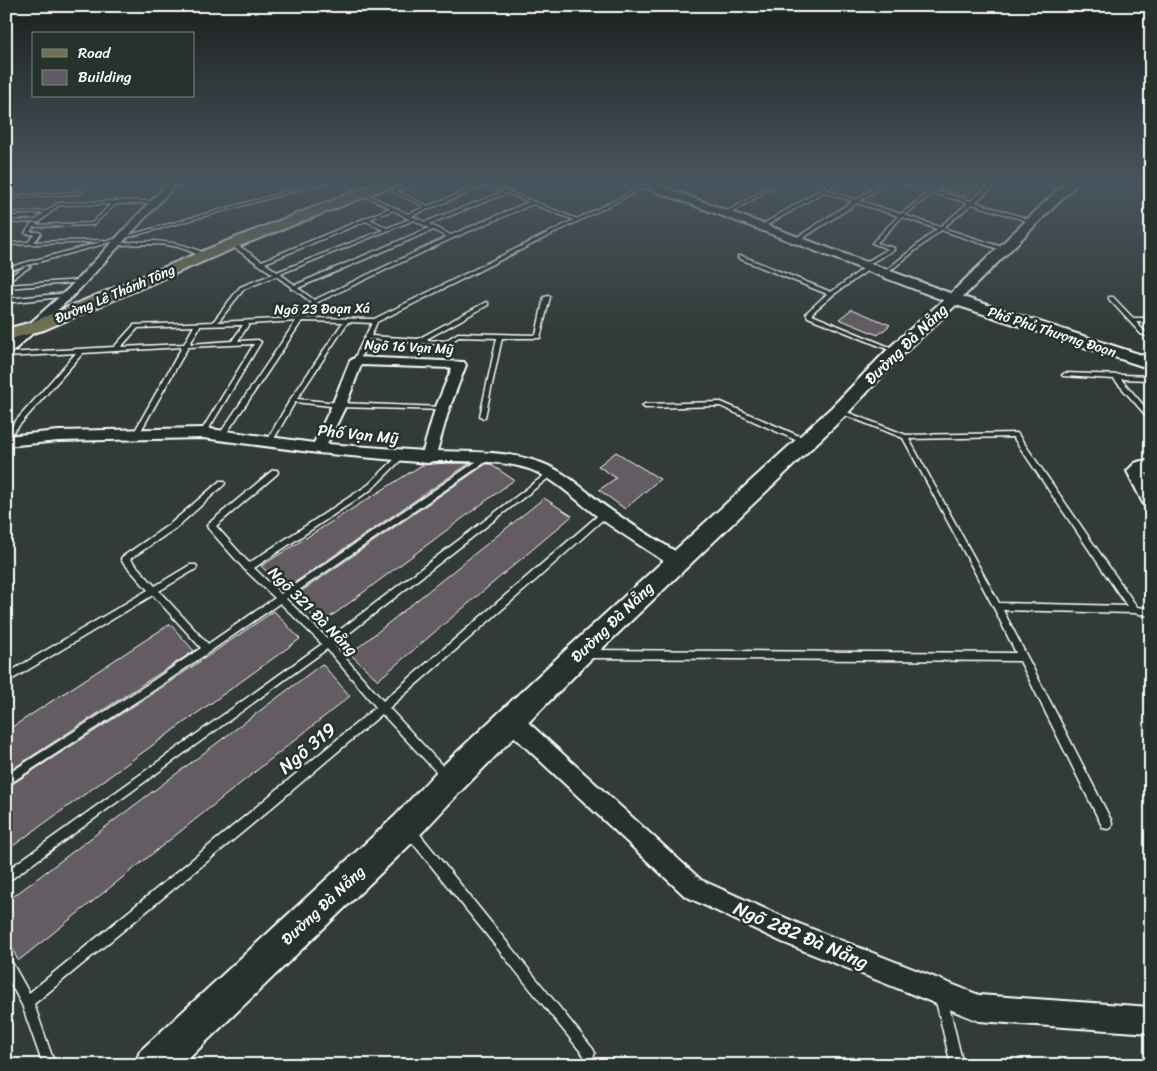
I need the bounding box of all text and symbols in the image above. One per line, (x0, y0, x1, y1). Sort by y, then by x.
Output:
legend (32, 32, 195, 98)
text: Road (78, 40, 111, 66)
text: Building (78, 64, 132, 90)
street label: Đường Lê Thánh Tông (51, 257, 179, 331)
street label: Ngõ 23 Đoạn Xá (274, 296, 370, 322)
street label: Đường Đà Nẵng (857, 296, 955, 392)
street label: Phố Phủ Thượng Đoạn (984, 299, 1120, 365)
street label: Ngõ 16 Vạn Mỹ (364, 332, 455, 362)
street label: Phố Vạn Mỹ (316, 415, 400, 453)
street label: Ngõ 321 Đà Nẵng (261, 559, 365, 663)
street label: Đường Đà Nẵng (563, 574, 661, 670)
street label: Ngõ 319 (270, 714, 344, 782)
street label: Đường Đà Nẵng (274, 858, 372, 952)
street label: Ngõ 282 Đà Nẵng (728, 892, 874, 978)

